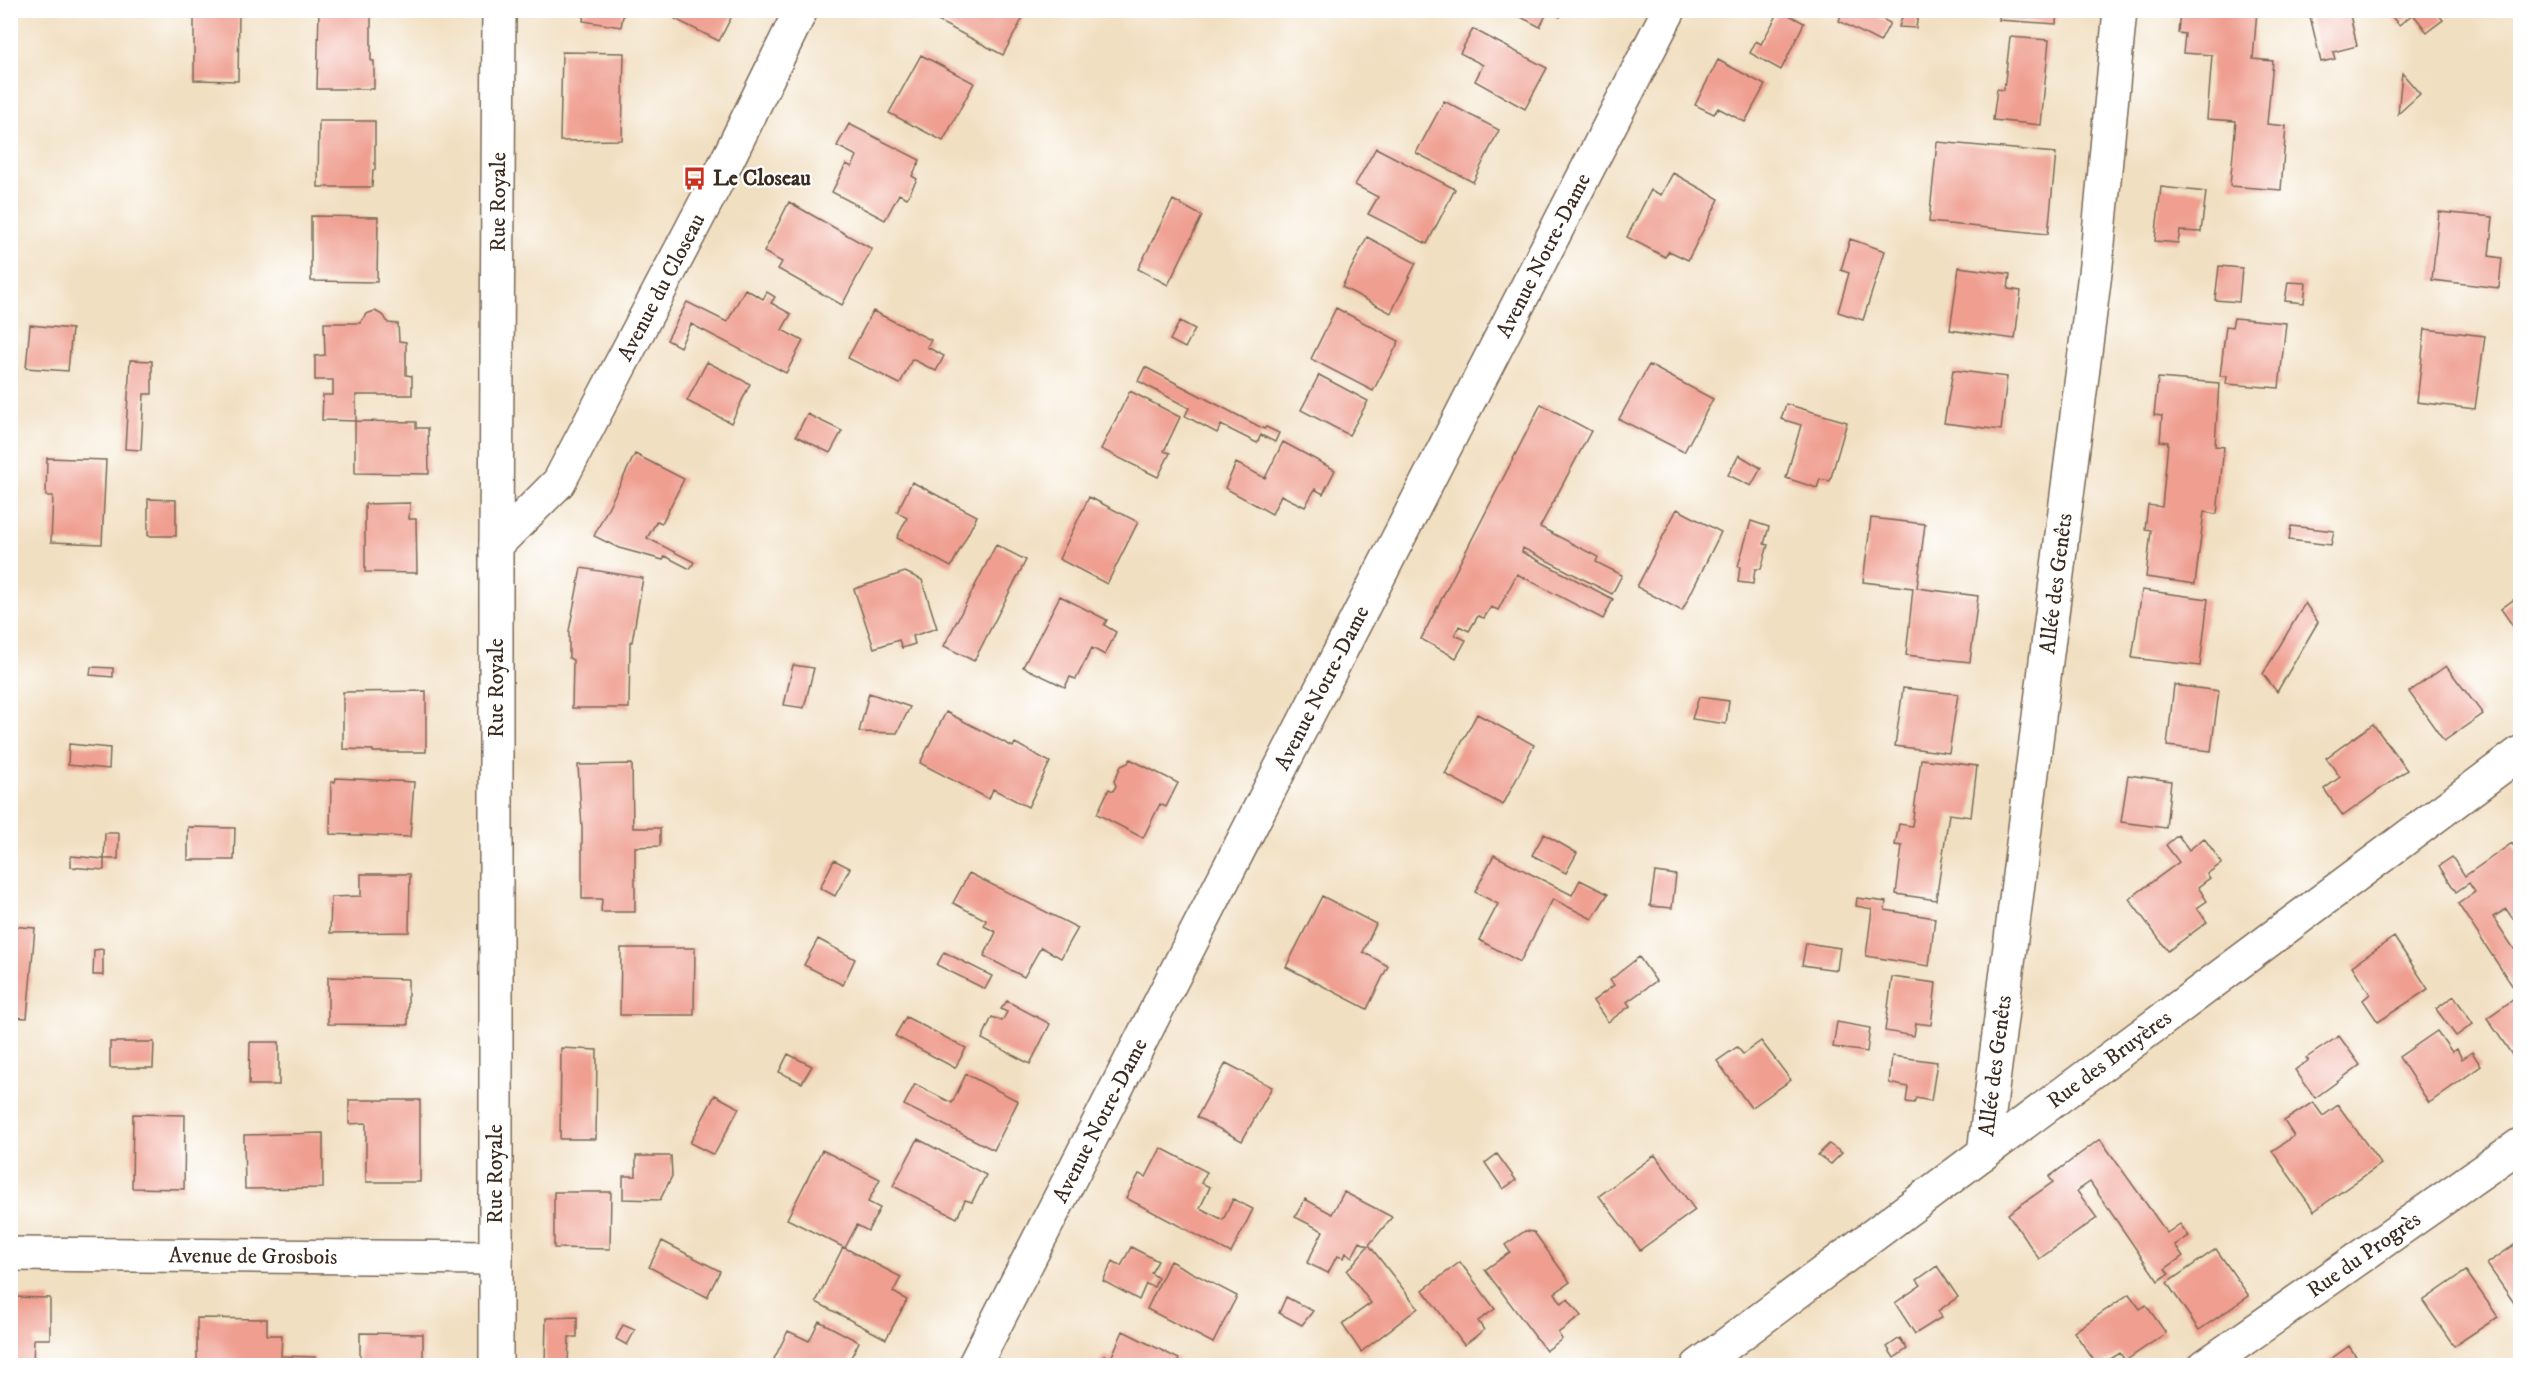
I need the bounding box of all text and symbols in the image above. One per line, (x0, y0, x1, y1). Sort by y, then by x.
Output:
street label: Rue Royale (484, 152, 512, 252)
bus stop icon: Le Closeau (682, 165, 708, 191)
place label: Le Closeau (713, 165, 811, 192)
street label: Avenue Notre-Dame (1490, 169, 1597, 342)
street label: Avenue du Closeau (611, 209, 711, 366)
street label: Allée des Genêts (2034, 512, 2078, 656)
street label: Avenue Notre-Dame (1268, 601, 1375, 775)
street label: Rue Royale (483, 638, 510, 738)
street label: Allée des Genêts (1973, 994, 2017, 1138)
street label: Rue des Bruyères (2042, 1004, 2177, 1114)
street label: Avenue Notre-Dame (1047, 1034, 1153, 1207)
street label: Rue Royale (482, 1124, 509, 1224)
street label: Rue du Progrès (2302, 1205, 2426, 1304)
street label: Avenue de Grosbois (169, 1242, 337, 1270)

